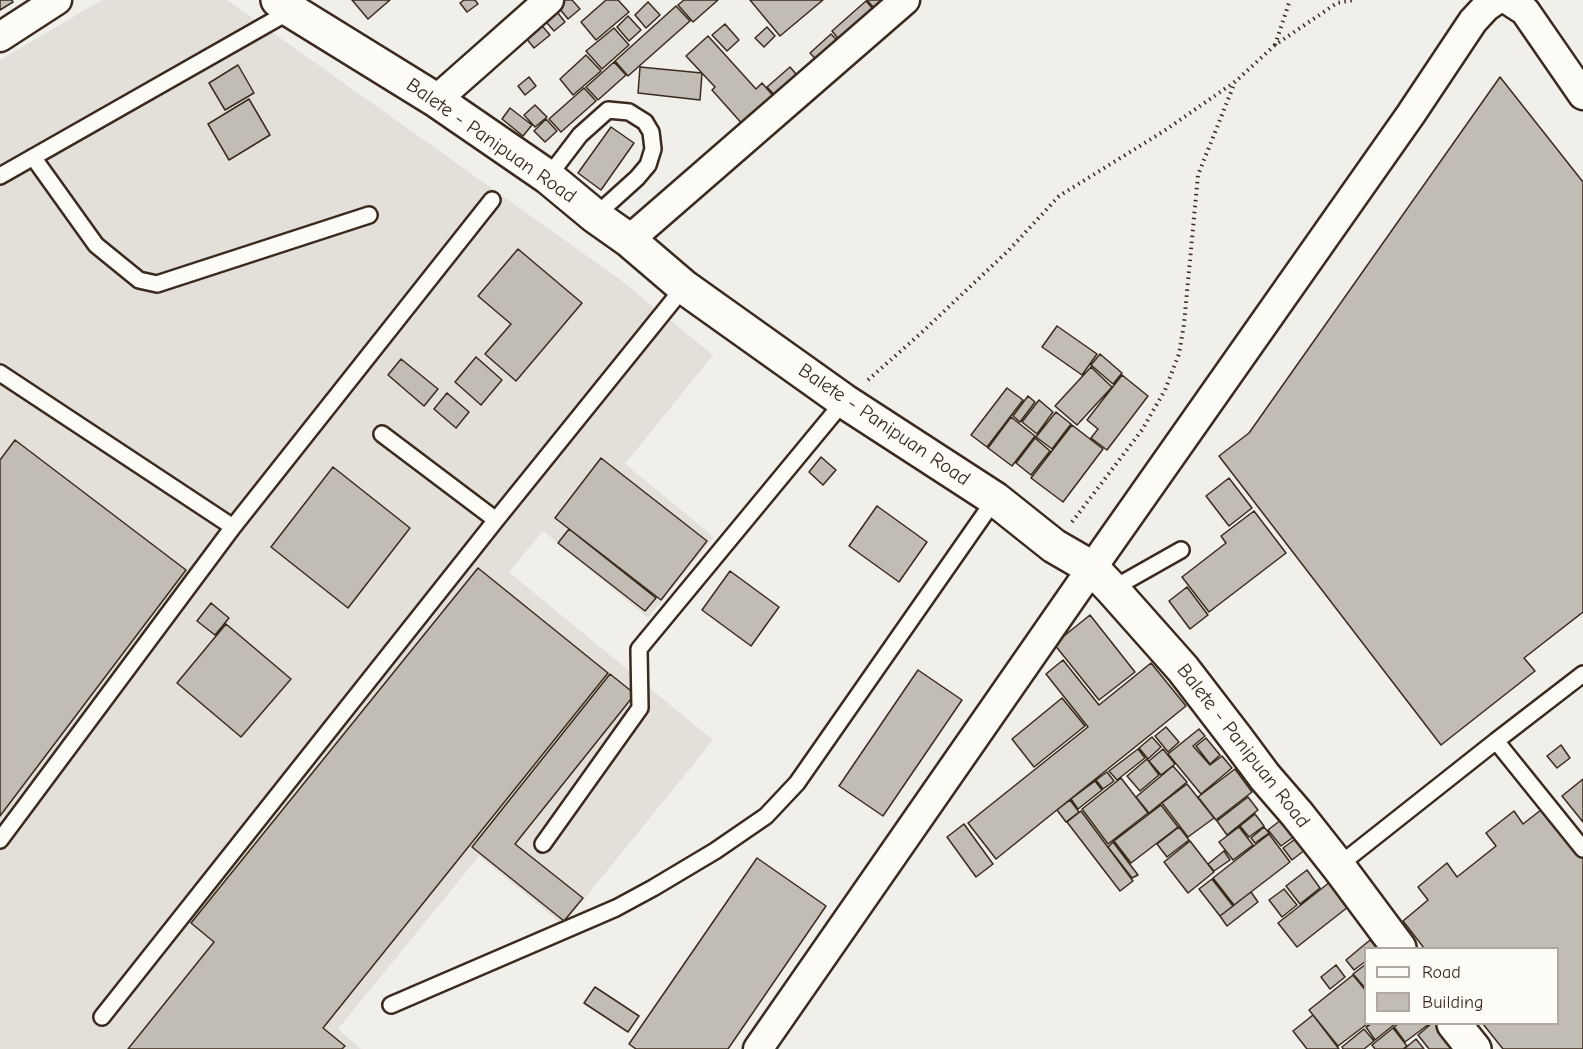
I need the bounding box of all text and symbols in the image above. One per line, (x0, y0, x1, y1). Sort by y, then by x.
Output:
street label: Balete - Panipuan Road (401, 73, 581, 209)
street label: Balete - Panipuan Road (794, 359, 974, 491)
street label: Balete - Panipuan Road (1171, 659, 1315, 833)
legend (1364, 947, 1559, 1025)
text: Road (1422, 962, 1461, 983)
text: Building (1422, 992, 1484, 1013)

